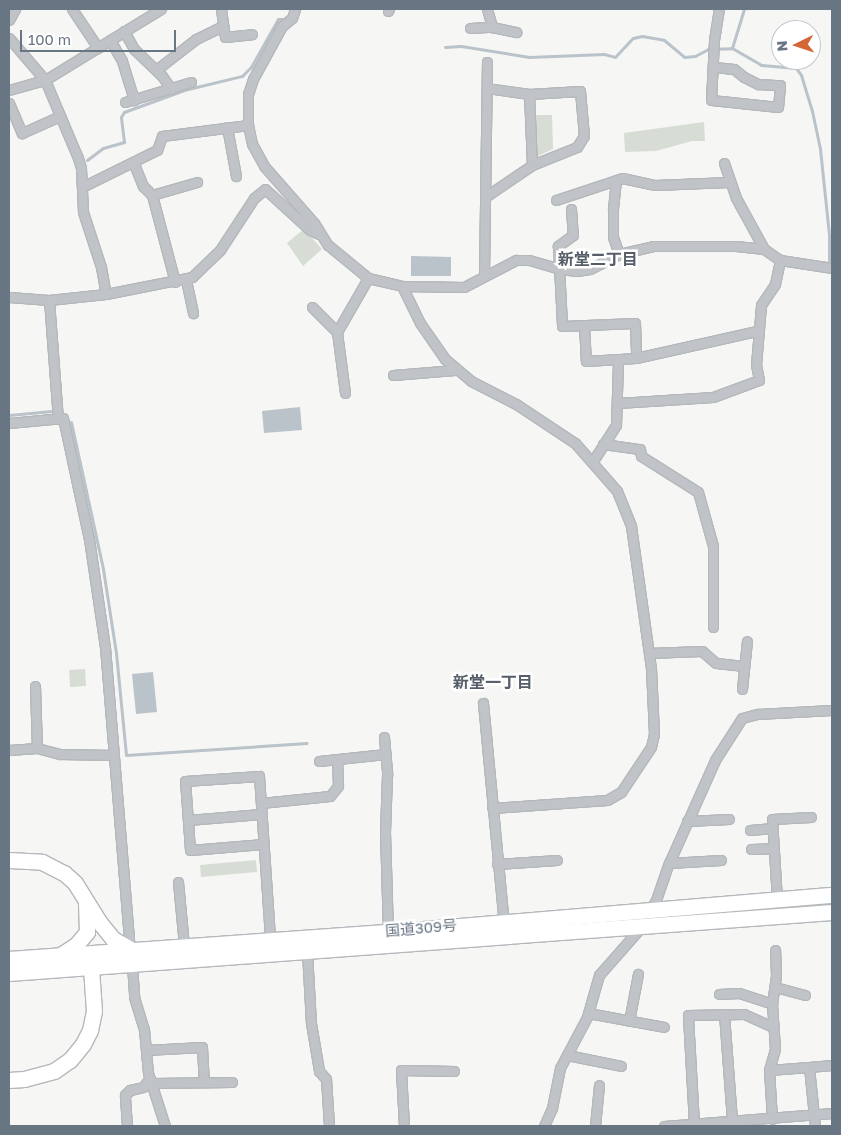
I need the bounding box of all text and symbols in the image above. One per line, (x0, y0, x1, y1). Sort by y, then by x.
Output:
scale bar (22, 20, 179, 52)
north arrow (771, 20, 821, 70)
text: 100 m (28, 30, 71, 48)
text: N (773, 40, 790, 52)
district label: 新堂二丁目 (558, 249, 638, 269)
district label: 新堂一丁目 (453, 672, 533, 692)
street label: 国道309号 (384, 916, 458, 940)

